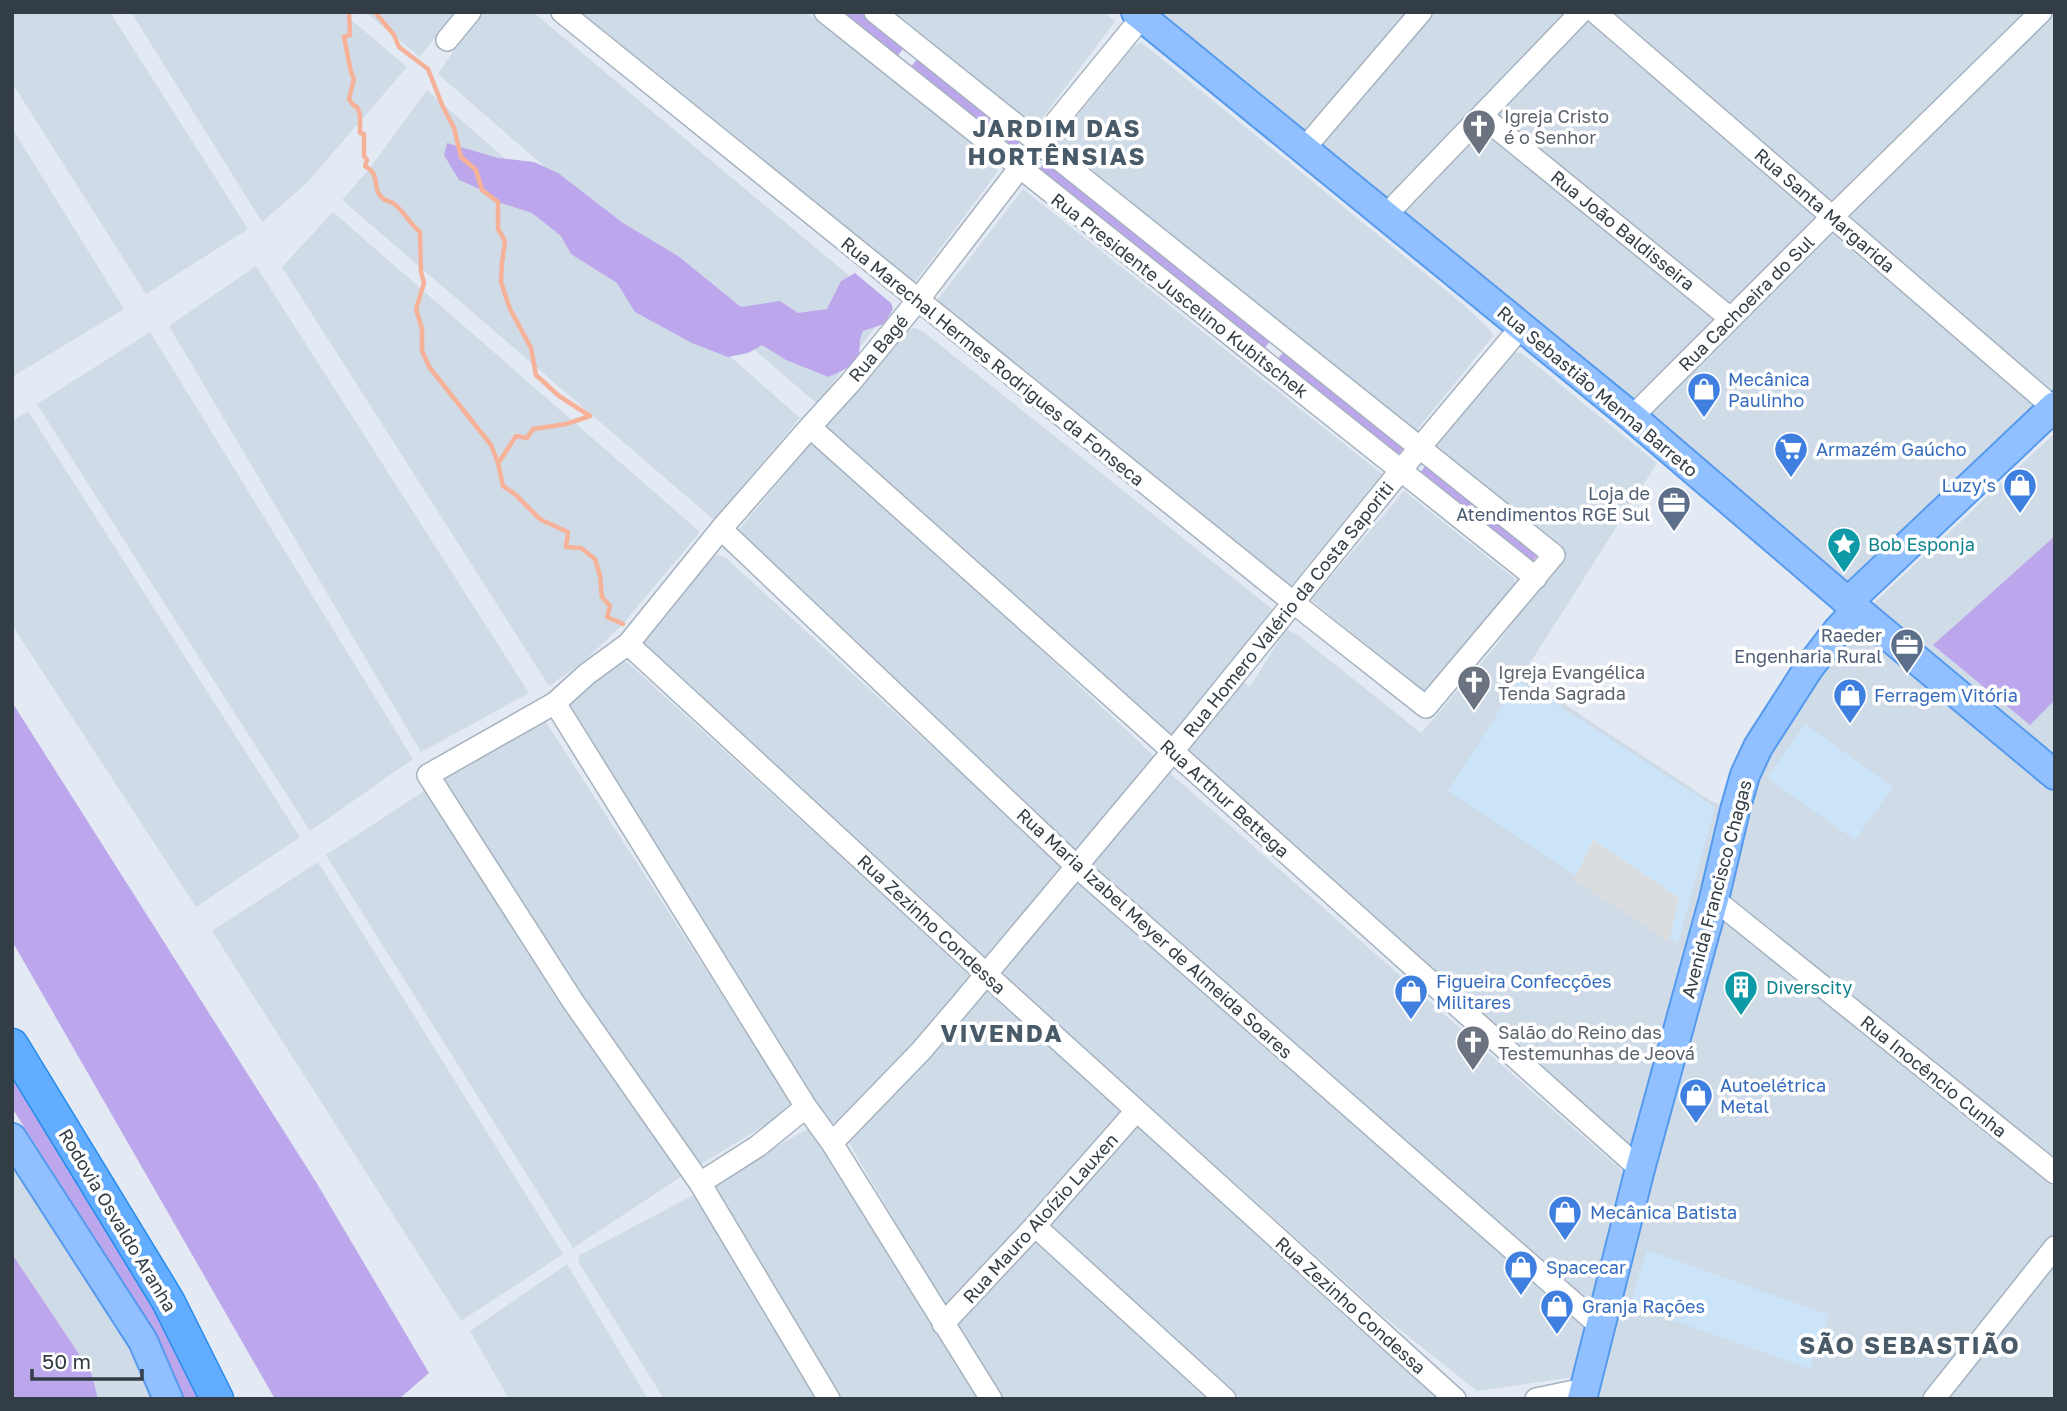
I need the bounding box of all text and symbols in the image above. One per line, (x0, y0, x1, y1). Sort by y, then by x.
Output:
place label: Igreja Cristo é o Senhor (1504, 105, 1609, 148)
church icon: Igreja Cristo é o Senhor (1460, 107, 1498, 156)
district label: JARDIM DAS HORTÊNSIAS (967, 113, 1147, 170)
street label: Rua Santa Margarida (1750, 143, 1900, 277)
street label: Rua João Baldisseira (1547, 165, 1699, 295)
street label: Rua Presidente Juscelino Kubitschek (1047, 188, 1313, 402)
street label: Rua Cachoeira do Sul (1674, 230, 1819, 375)
street label: Rua Marechal Hermes Rodrigues da Fonseca (837, 232, 1149, 490)
street label: Rua Sebastião Menna Barreto (1493, 301, 1703, 481)
street label: Rua Bagé (843, 310, 913, 386)
place label: Mecânica Paulinho (1728, 368, 1810, 411)
shop icon: Mecânica Paulinho (1685, 370, 1723, 419)
supermarket icon: Armazém Gaúcho (1772, 430, 1810, 479)
place label: Armazém Gaúcho (1816, 438, 1967, 460)
shop icon: Luzy's (2001, 466, 2039, 515)
place label: Luzy's (1942, 474, 1996, 496)
street label: Rua Homero Valério da Costa Saporiti (1178, 477, 1398, 741)
place label: Loja de Atendimentos RGE Sul (1456, 482, 1650, 525)
office icon: Loja de Atendimentos RGE Sul (1655, 484, 1693, 533)
place icon: Bob Esponja (1825, 525, 1863, 574)
place label: Bob Esponja (1868, 533, 1975, 555)
place label: Raeder Engenharia Rural (1734, 624, 1882, 667)
office icon: Raeder Engenharia Rural (1888, 626, 1926, 675)
place label: Igreja Evangélica Tenda Sagrada (1498, 661, 1645, 704)
church icon: Igreja Evangélica Tenda Sagrada (1455, 663, 1493, 712)
shop icon: Ferragem Vitória (1831, 676, 1869, 725)
place label: Ferragem Vitória (1874, 684, 2018, 706)
street label: Rua Arthur Bettega (1156, 734, 1294, 862)
street label: Avenida Francisco Chagas (1676, 777, 1756, 1001)
street label: Rua Maria Izabel Meyer de Almeida Soares (1013, 803, 1297, 1063)
street label: Rua Zezinho Condessa (853, 850, 1011, 998)
building icon: Diverscity (1722, 968, 1760, 1017)
place label: Figueira Confecções Militares (1436, 970, 1612, 1013)
shop icon: Figueira Confecções Militares (1392, 972, 1430, 1021)
place label: Diverscity (1766, 976, 1852, 998)
street label: Rua Inocêncio Cunha (1856, 1010, 2012, 1142)
district label: VIVENDA (940, 1018, 1064, 1047)
place label: Salão do Reino das Testemunhas de Jeová (1498, 1021, 1695, 1064)
church icon: Salão do Reino das Testemunhas de Jeová (1454, 1023, 1492, 1072)
place label: Autoelétrica Metal (1720, 1074, 1826, 1117)
shop icon: Autoelétrica Metal (1677, 1076, 1715, 1125)
street label: Rodovia Osvaldo Aranha (55, 1124, 181, 1316)
street label: Rua Mauro Aloízio Lauxen (958, 1129, 1122, 1307)
shop icon: Mecânica Batista (1546, 1193, 1584, 1242)
place label: Mecânica Batista (1590, 1201, 1737, 1223)
street label: Rua Zezinho Condessa (1271, 1232, 1431, 1378)
shop icon: Spacecar (1502, 1248, 1540, 1297)
place label: Spacecar (1546, 1256, 1626, 1278)
shop icon: Granja Rações (1538, 1287, 1576, 1336)
place label: Granja Rações (1582, 1295, 1705, 1317)
district label: SÃO SEBASTIÃO (1799, 1330, 2021, 1359)
scale bar (32, 1338, 142, 1382)
text: 50 m (42, 1348, 91, 1374)

